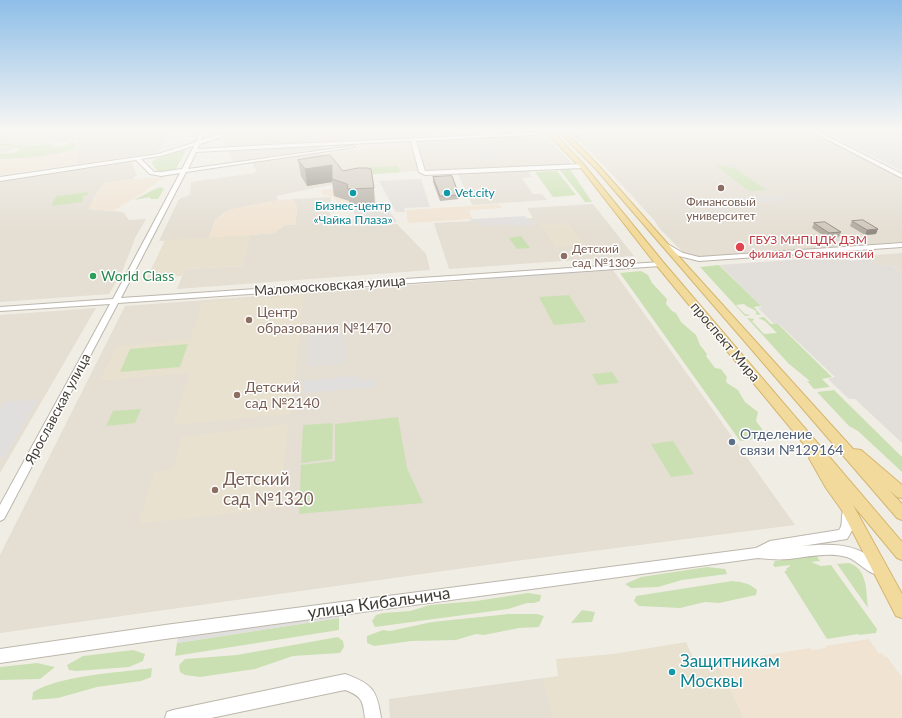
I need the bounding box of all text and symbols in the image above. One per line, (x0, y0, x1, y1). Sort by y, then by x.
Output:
marker: Финансовый университет (716, 183, 726, 193)
place label: Vet.city (455, 186, 495, 200)
marker: Бизнес-центр «Чайка Плаза» (348, 188, 358, 198)
marker: Vet.city (442, 188, 452, 198)
place label: Финансовый университет (686, 195, 756, 223)
place label: Бизнес-центр «Чайка Плаза» (313, 199, 393, 227)
place label: ГБУЗ МНПЦДК ДЗМ филиал Останкинский (749, 233, 874, 261)
marker: ГБУЗ МНПЦДК ДЗМ филиал Останкинский (734, 241, 746, 253)
place label: Детский сад №1309 (572, 242, 636, 270)
marker: Детский сад №1309 (559, 251, 569, 261)
place label: World Class (101, 268, 174, 284)
marker: World Class (88, 271, 98, 281)
street label: Маломосковская улица (254, 272, 406, 300)
street label: проспект Мира (687, 299, 763, 385)
place label: Центр образования №1470 (257, 304, 391, 336)
marker: Центр образования №1470 (244, 315, 254, 325)
street label: Ярославская улица (22, 351, 94, 467)
place label: Детский сад №2140 (245, 379, 320, 412)
marker: Детский сад №2140 (232, 390, 242, 400)
place label: Отделение связи №129164 (740, 426, 843, 458)
marker: Отделение связи №129164 (727, 437, 737, 447)
place label: Детский сад №1320 (223, 470, 314, 510)
marker: Детский сад №1320 (210, 485, 220, 495)
street label: улица Кибальчича (306, 583, 452, 623)
place label: Защитникам Москвы (680, 652, 780, 692)
marker: Защитникам Москвы (667, 667, 677, 677)

